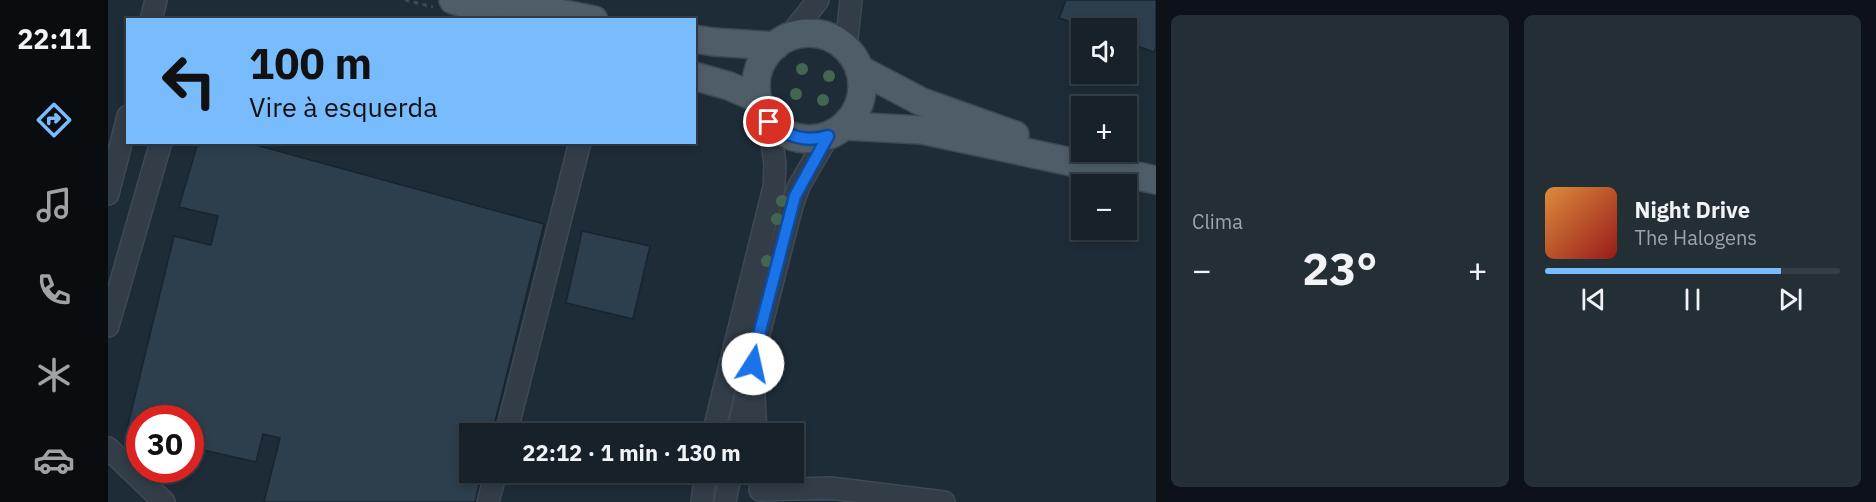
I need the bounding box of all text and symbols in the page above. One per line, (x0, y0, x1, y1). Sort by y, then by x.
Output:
map controls (1071, 18, 1137, 240)
button: sound (1071, 18, 1137, 84)
text: 22:11 (17, 21, 91, 56)
text: 100 m (249, 36, 372, 91)
icon: left (150, 42, 228, 120)
text: Vire à esquerda (249, 89, 438, 124)
pin (743, 96, 794, 147)
button: + (1071, 96, 1137, 162)
icon: directions (33, 99, 75, 141)
icon: arrive (752, 105, 785, 138)
button: − (1071, 174, 1137, 240)
icon: music (33, 184, 75, 226)
text: Night Drive (1635, 195, 1750, 224)
text: Clima (1192, 208, 1243, 235)
text: The Halogens (1635, 224, 1757, 251)
text: 23° (1302, 239, 1377, 297)
text: − (1192, 248, 1212, 291)
text: + (1468, 248, 1488, 291)
icon: phone (33, 269, 75, 311)
icon: previous (1577, 283, 1610, 316)
icon: pause (1676, 283, 1709, 316)
icon: next (1774, 283, 1807, 316)
position arrow (721, 332, 785, 396)
icon: climate (33, 354, 75, 396)
speed limit sign: 30 (126, 405, 204, 483)
text: 22:12 · 1 min · 130 m (522, 438, 741, 467)
icon: car (33, 439, 75, 481)

